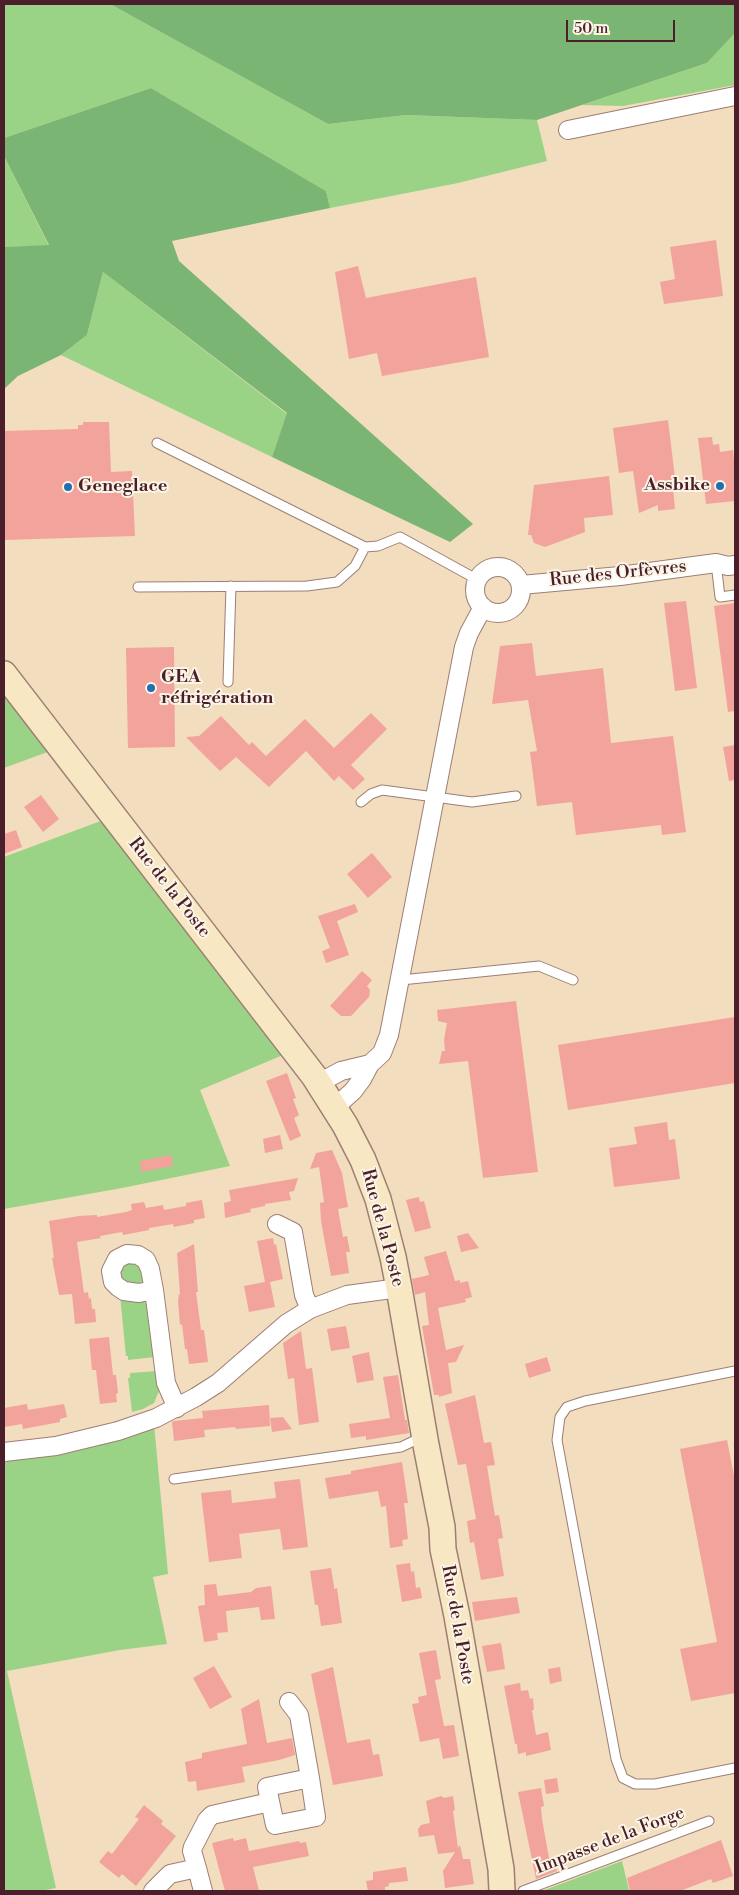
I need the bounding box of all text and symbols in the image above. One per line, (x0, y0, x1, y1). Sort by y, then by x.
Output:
scale bar (569, 10, 678, 42)
text: 50 m (574, 19, 608, 38)
place label: Assbike (644, 475, 710, 497)
place label: Geneglace (78, 476, 167, 498)
marker: Assbike (714, 480, 726, 492)
marker: Geneglace (62, 481, 74, 493)
street label: Rue des Orfèvres (549, 556, 687, 592)
place label: GEA réfrigération (161, 667, 273, 710)
marker: GEA réfrigération (145, 682, 157, 694)
street label: Rue de la Poste (123, 834, 215, 942)
street label: Rue de la Poste (356, 1167, 408, 1289)
street label: Rue de la Poste (436, 1563, 478, 1687)
street label: Impasse de la Forge (532, 1803, 688, 1879)

